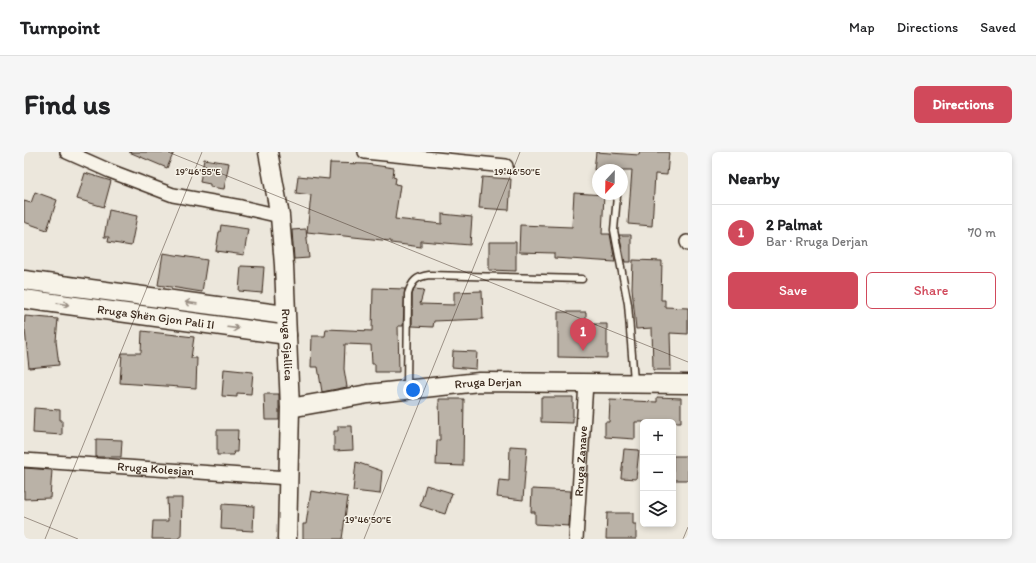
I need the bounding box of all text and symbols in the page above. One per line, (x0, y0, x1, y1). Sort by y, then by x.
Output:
text: Turnpoint (20, 16, 100, 39)
text: Map (849, 19, 875, 36)
text: Directions (897, 19, 958, 36)
text: Saved (980, 19, 1016, 36)
button: Directions (914, 86, 1012, 123)
text: Find us (24, 87, 111, 121)
north arrow (592, 164, 628, 200)
text: 19°46'55"E (175, 165, 221, 178)
text: 19°46'50"E (494, 165, 541, 178)
text: Nearby (728, 168, 780, 188)
text: 2 Palmat (766, 216, 823, 234)
text: 1 (738, 225, 744, 240)
text: 70 m (968, 225, 996, 240)
text: Bar · Rruga Derjan (766, 234, 868, 249)
button: Save (728, 272, 858, 309)
button: Share (866, 272, 996, 309)
one-way arrow (185, 299, 198, 307)
one-way arrow (56, 300, 69, 308)
street label: Rruga Shën Gjon Pali II (96, 302, 215, 332)
street label: Rruga Gjallica (279, 308, 296, 381)
pin: 1 (570, 318, 596, 351)
one-way arrow (226, 324, 239, 332)
street label: Rruga Derjan (454, 375, 522, 392)
your location (403, 380, 423, 400)
map controls (640, 419, 676, 527)
button: + (640, 419, 676, 455)
street label: Rruga Zanave (572, 425, 590, 497)
button: − (640, 455, 676, 491)
street label: Rruga Kolesjan (117, 459, 195, 479)
button: layers (640, 491, 676, 527)
text: 19°46'50"E (345, 513, 392, 526)

